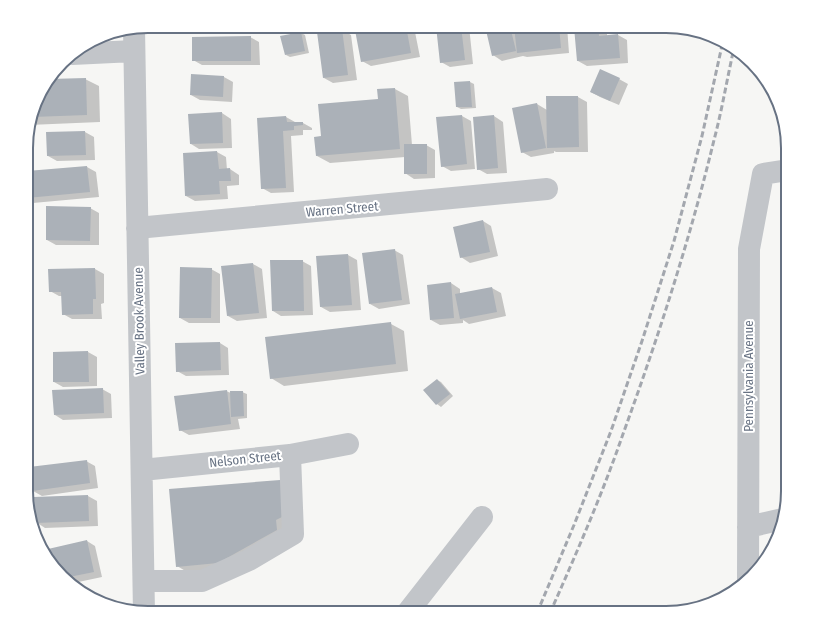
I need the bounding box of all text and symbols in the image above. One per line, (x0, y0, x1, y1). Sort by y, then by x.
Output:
street label: Warren Street (305, 198, 380, 220)
street label: Valley Brook Avenue (131, 267, 147, 375)
street label: Pennsylvania Avenue (741, 320, 756, 432)
street label: Nelson Street (208, 448, 282, 470)

